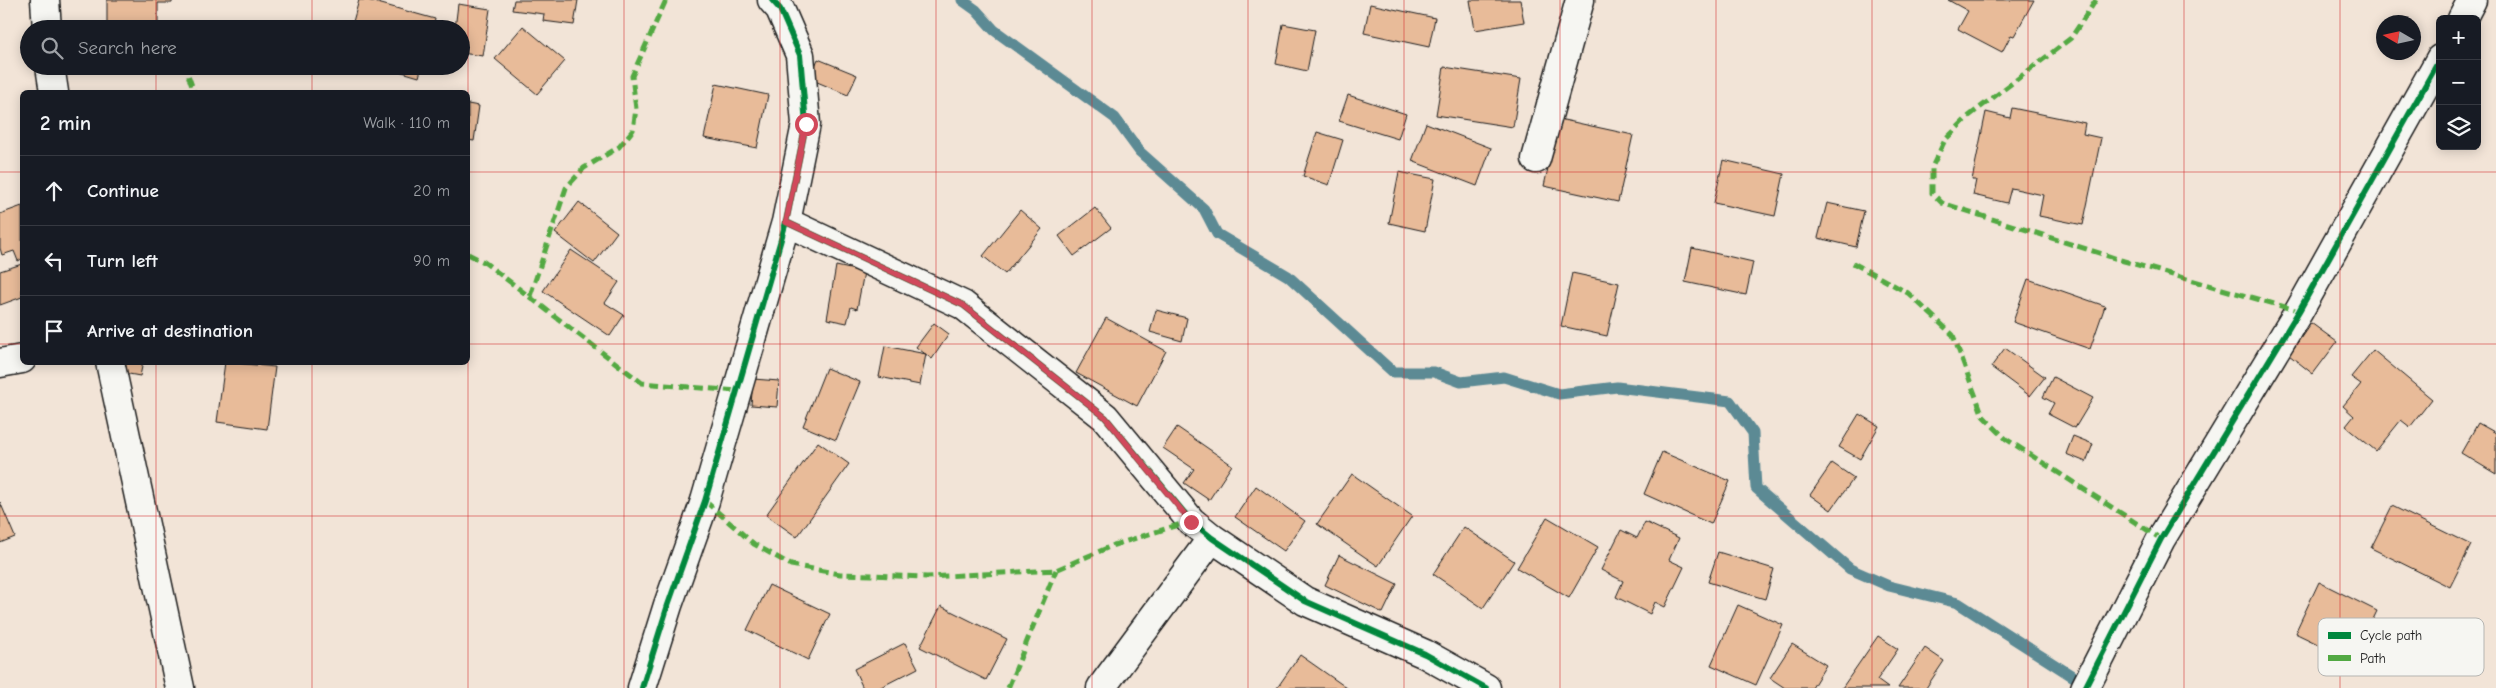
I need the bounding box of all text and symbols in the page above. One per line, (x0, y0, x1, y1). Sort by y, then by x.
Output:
north arrow (2376, 15, 2421, 60)
map controls (2436, 15, 2481, 150)
button: + (2436, 15, 2481, 60)
search box (20, 20, 470, 75)
icon: search (38, 34, 66, 62)
text: Search here (78, 37, 177, 59)
button: − (2436, 60, 2481, 105)
button: layers (2436, 105, 2481, 150)
text: 2 min (40, 111, 91, 135)
route start (795, 113, 818, 136)
text: Walk · 110 m (363, 114, 450, 132)
icon: ahead (40, 177, 68, 205)
text: Continue (87, 180, 159, 202)
text: 20 m (413, 182, 450, 200)
icon: left (40, 247, 68, 275)
text: Turn left (87, 250, 158, 272)
text: 90 m (413, 252, 450, 270)
icon: arrive (40, 317, 68, 345)
text: Arrive at destination (87, 320, 253, 342)
route end (1180, 511, 1203, 534)
legend (2318, 618, 2484, 676)
text: Cycle path (2360, 627, 2422, 644)
text: Path (2360, 650, 2386, 667)

